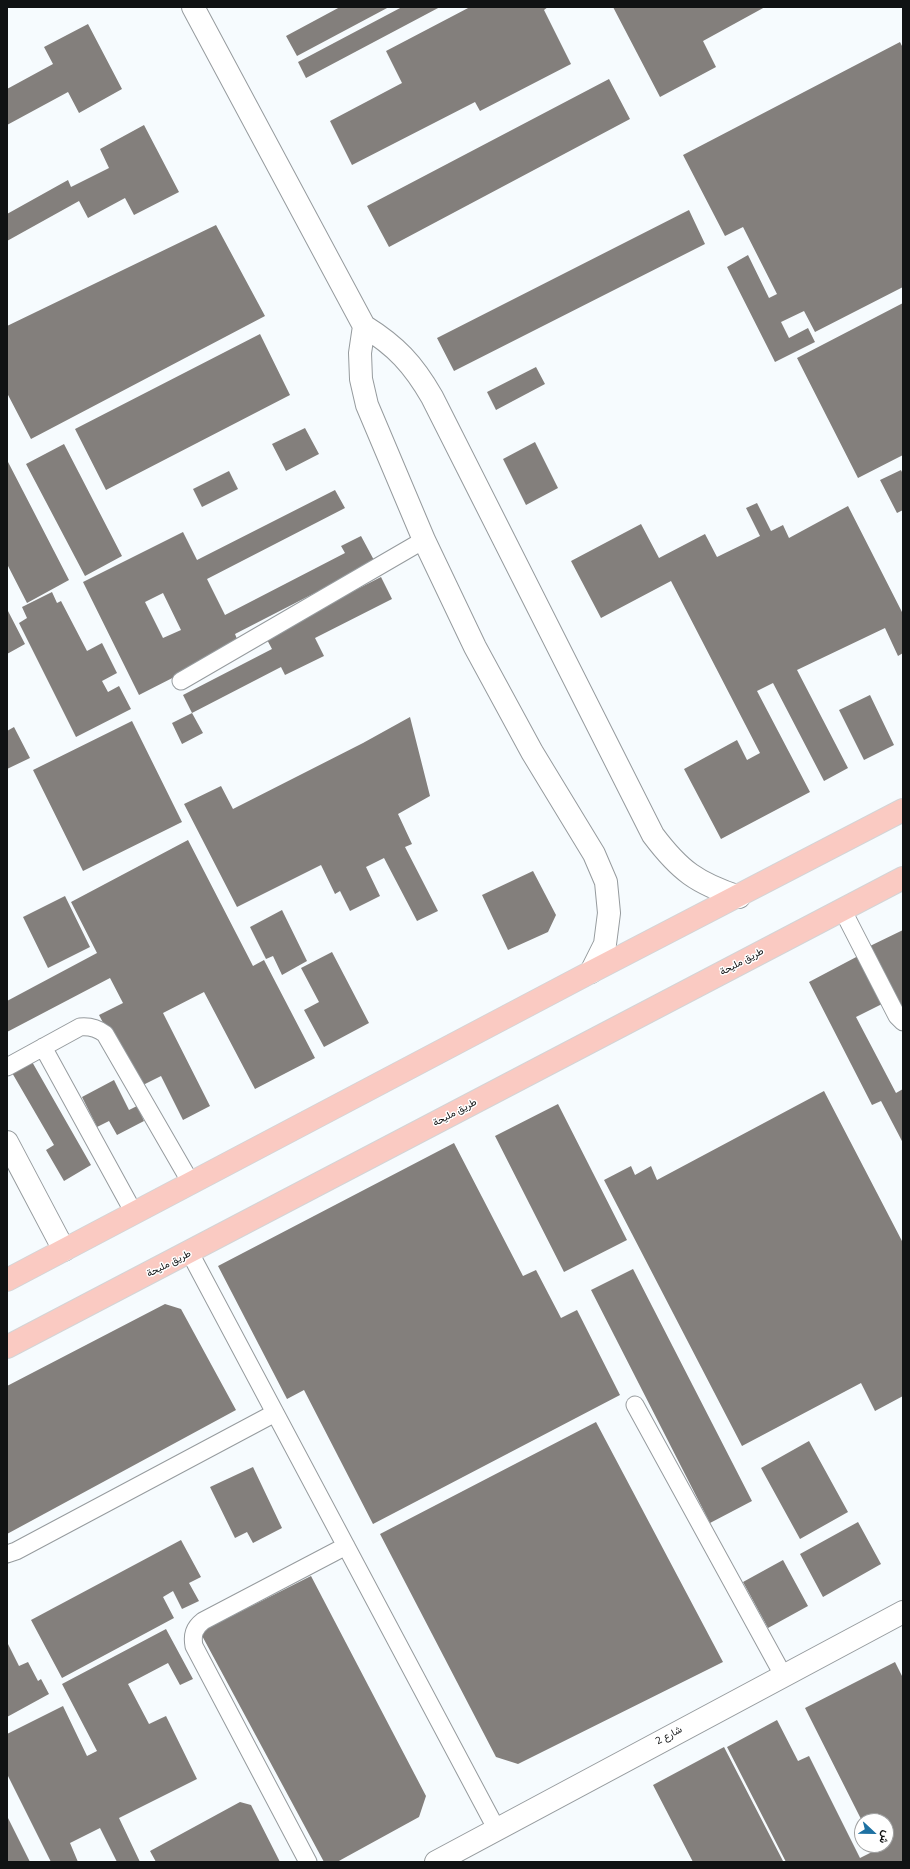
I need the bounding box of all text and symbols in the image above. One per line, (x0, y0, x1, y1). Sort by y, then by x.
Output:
street label: طريق مليحة (718, 945, 766, 979)
street label: طريق مليحة (431, 1096, 479, 1130)
street label: طريق مليحة (145, 1248, 193, 1280)
street label: شارع 2 (654, 1724, 684, 1748)
north arrow (854, 1813, 894, 1853)
text: ش (875, 1828, 894, 1846)

